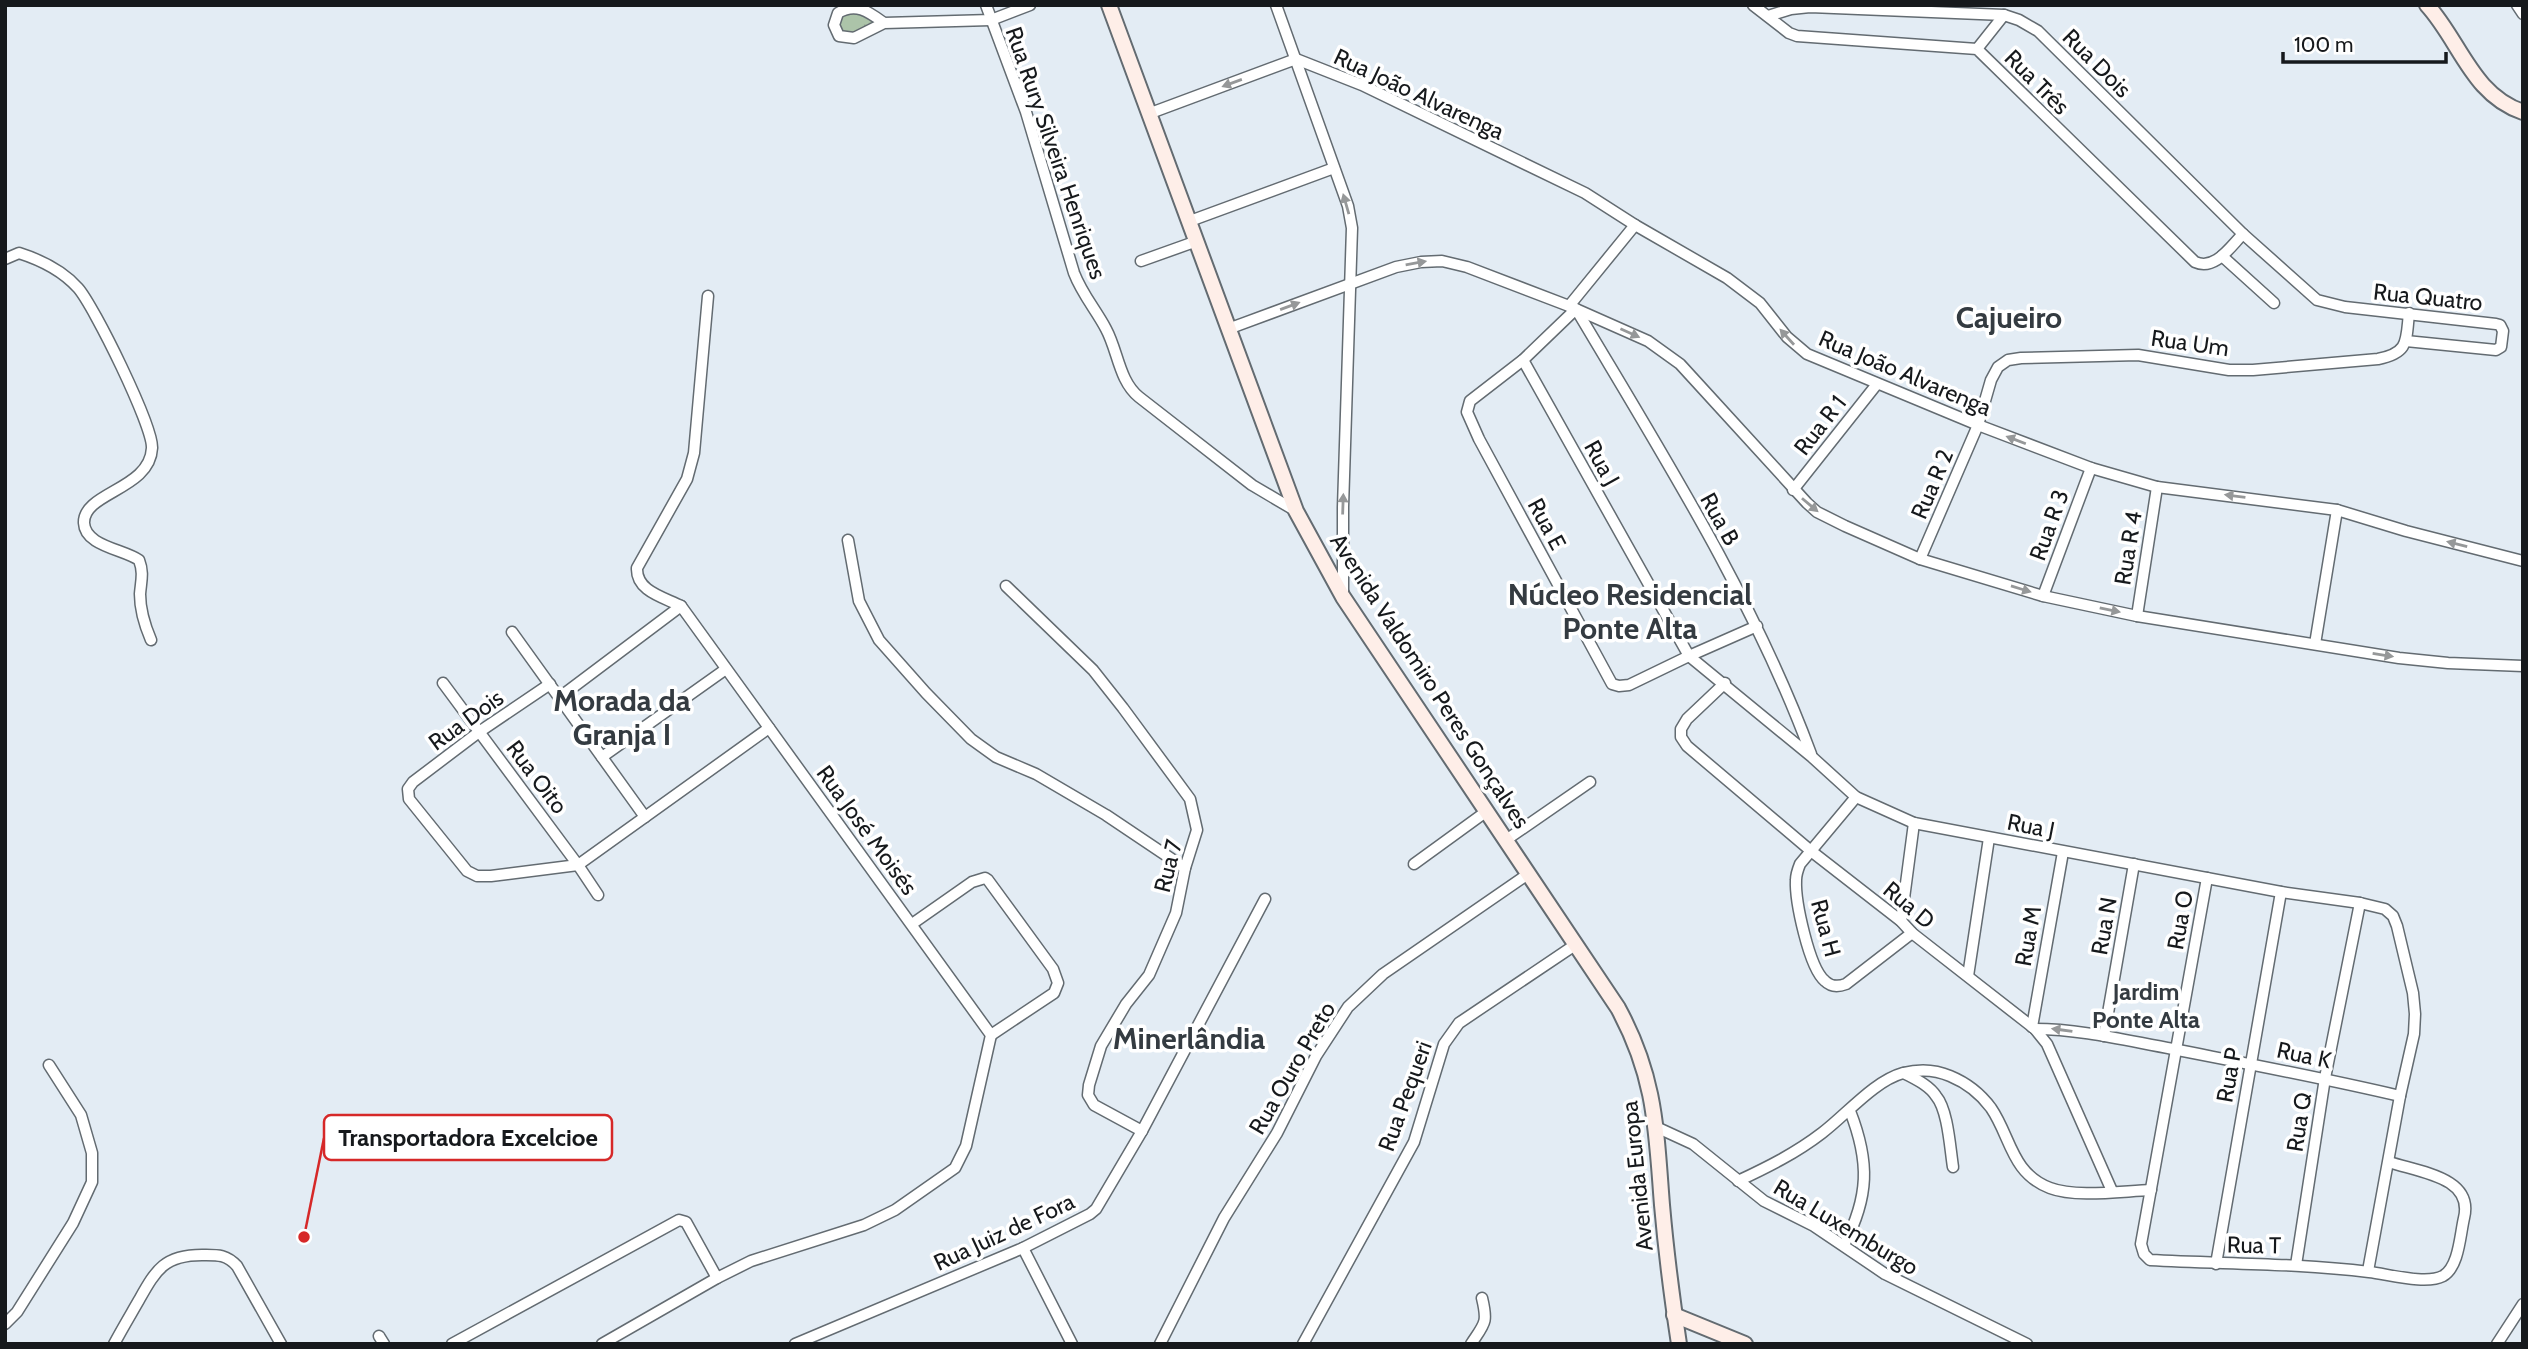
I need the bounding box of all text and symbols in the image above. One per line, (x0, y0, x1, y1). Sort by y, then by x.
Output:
scale bar (2283, 21, 2446, 65)
street label: Rua Rury Silveira Henriques (1000, 23, 1112, 283)
street label: Rua Dois (2057, 23, 2137, 103)
text: 100 m (2294, 32, 2353, 57)
street label: Rua João Alvarenga (1329, 42, 1509, 146)
street label: Rua Três (1999, 44, 2075, 120)
one-way arrow (1221, 77, 1242, 88)
one-way arrow (1340, 193, 1351, 215)
one-way arrow (1405, 258, 1427, 269)
street label: Rua Quatro (2372, 277, 2484, 317)
district label: Cajueiro (1956, 299, 2062, 336)
one-way arrow (1279, 300, 1300, 311)
street label: Rua João Alvarenga (1815, 324, 1995, 422)
street label: Rua Um (2149, 324, 2231, 362)
one-way arrow (1620, 327, 1640, 339)
one-way arrow (1779, 328, 1795, 346)
street label: Rua R 1 (1788, 389, 1852, 461)
one-way arrow (2005, 434, 2026, 445)
street label: Rua J (1578, 435, 1626, 491)
street label: Rua R 2 (1905, 445, 1959, 523)
street label: Rua R 3 (2023, 486, 2075, 564)
street label: Rua B (1694, 488, 1746, 550)
one-way arrow (2224, 491, 2246, 502)
one-way arrow (1337, 493, 1349, 515)
street label: Rua E (1522, 493, 1572, 555)
one-way arrow (1801, 498, 1819, 513)
street label: Rua R 4 (2108, 509, 2148, 587)
street label: Avenida Valdomiro Peres Gonçalves (1324, 528, 1536, 834)
one-way arrow (2446, 538, 2468, 549)
district label: Núcleo Residencial Ponte Alta (1508, 576, 1752, 647)
one-way arrow (2010, 584, 2031, 595)
one-way arrow (2099, 604, 2121, 615)
one-way arrow (2372, 650, 2394, 661)
district label: Morada da Granja I (553, 682, 691, 753)
street label: Rua Dois (423, 684, 509, 756)
street label: Rua Oito (500, 735, 574, 819)
street label: Rua José Moisés (811, 760, 923, 900)
street label: Rua J (2005, 808, 2057, 844)
street label: Rua 7 (1148, 836, 1188, 895)
street label: Rua D (1878, 875, 1940, 935)
street label: Rua O (2161, 888, 2199, 952)
street label: Rua N (2085, 895, 2123, 957)
street label: Rua H (1805, 896, 1847, 960)
street label: Rua M (2009, 904, 2047, 968)
district label: Jardim Ponte Alta (2092, 977, 2200, 1034)
street label: Rua Ouro Preto (1243, 997, 1341, 1139)
district label: Minerlândia (1113, 1020, 1265, 1057)
one-way arrow (2051, 1025, 2073, 1036)
street label: Rua K (2274, 1036, 2334, 1074)
street label: Rua Pequeri (1372, 1037, 1438, 1155)
street label: Rua P (2210, 1045, 2248, 1105)
street label: Rua Q (2281, 1090, 2317, 1154)
street label: Avenida Europa (1615, 1100, 1659, 1252)
callout: Transportadora Excelcioe (324, 1115, 612, 1160)
text: Transportadora Excelcioe (338, 1123, 598, 1152)
street label: Rua Luxemburgo (1769, 1173, 1923, 1281)
street label: Rua Juiz de Fora (929, 1187, 1079, 1277)
street label: Rua T (2227, 1231, 2281, 1259)

